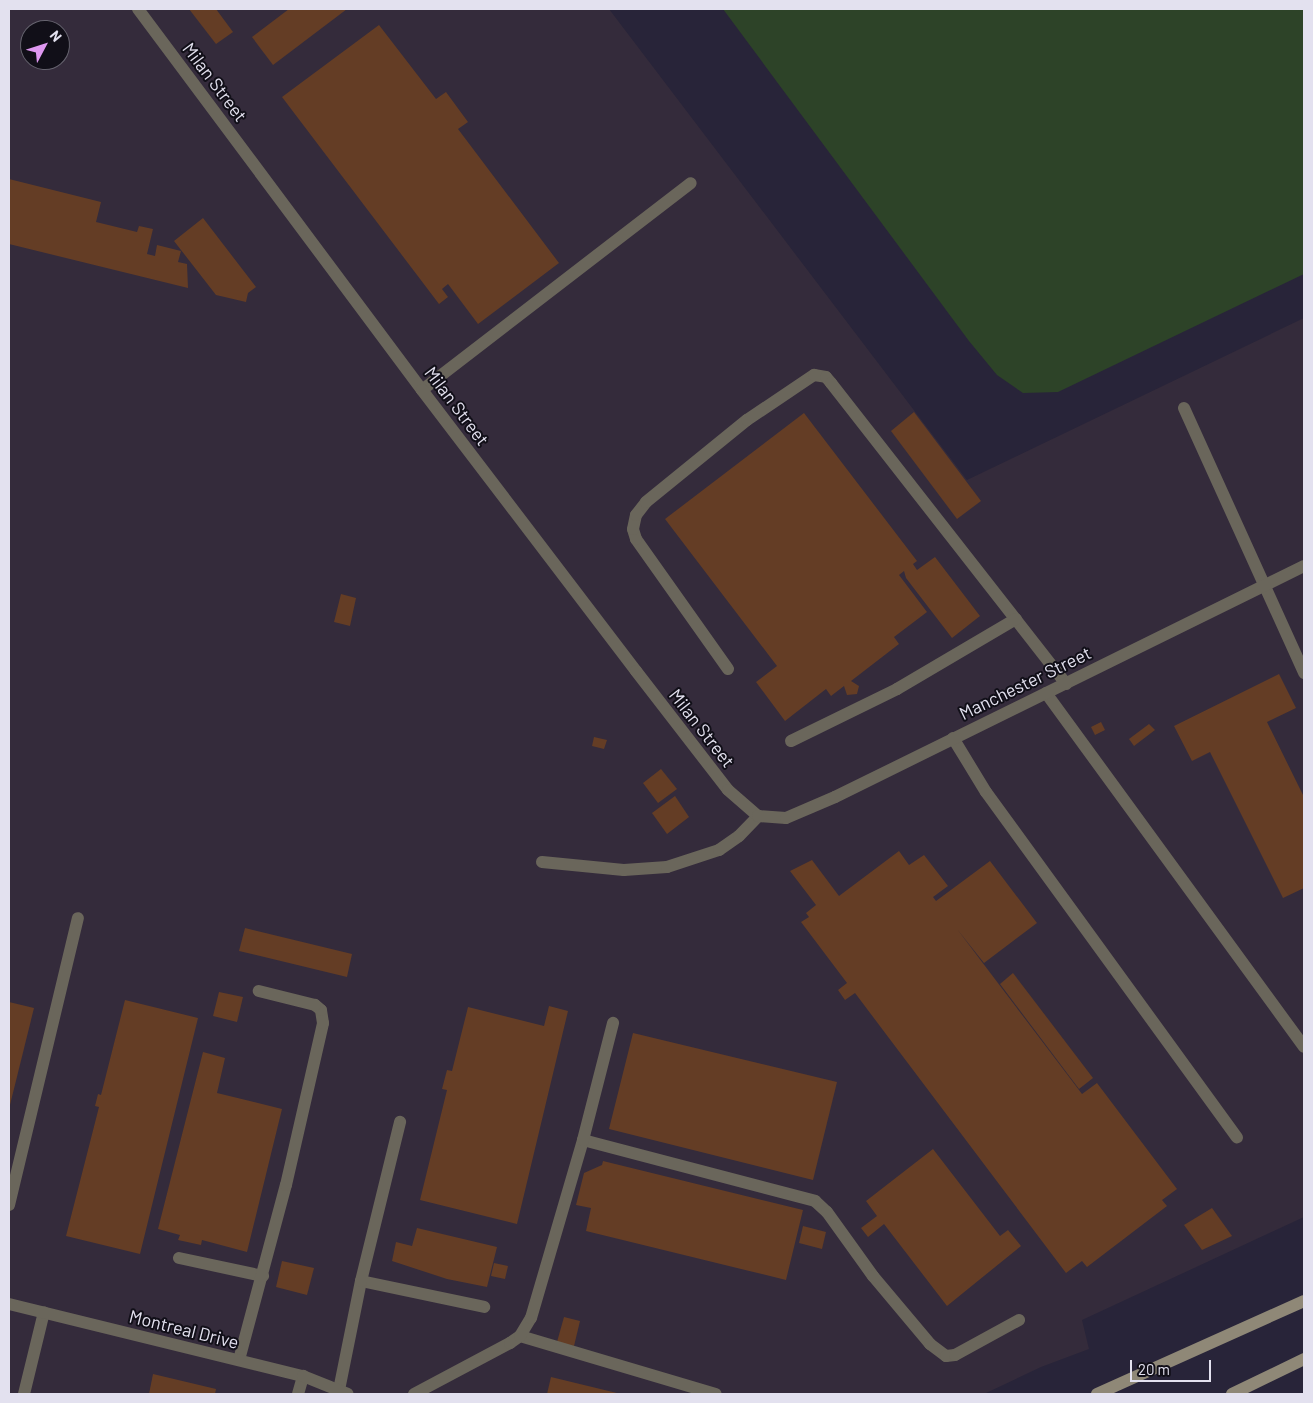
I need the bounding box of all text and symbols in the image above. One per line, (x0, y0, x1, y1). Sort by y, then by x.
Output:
north arrow (20, 20, 70, 70)
text: N (47, 27, 66, 45)
street label: Milan Street (178, 38, 252, 126)
street label: Milan Street (420, 362, 494, 450)
street label: Manchester Street (956, 642, 1094, 724)
street label: Milan Street (665, 685, 739, 771)
street label: Montreal Drive (127, 1305, 241, 1353)
scale bar (1133, 1350, 1214, 1382)
text: 20 m (1138, 1360, 1170, 1378)

